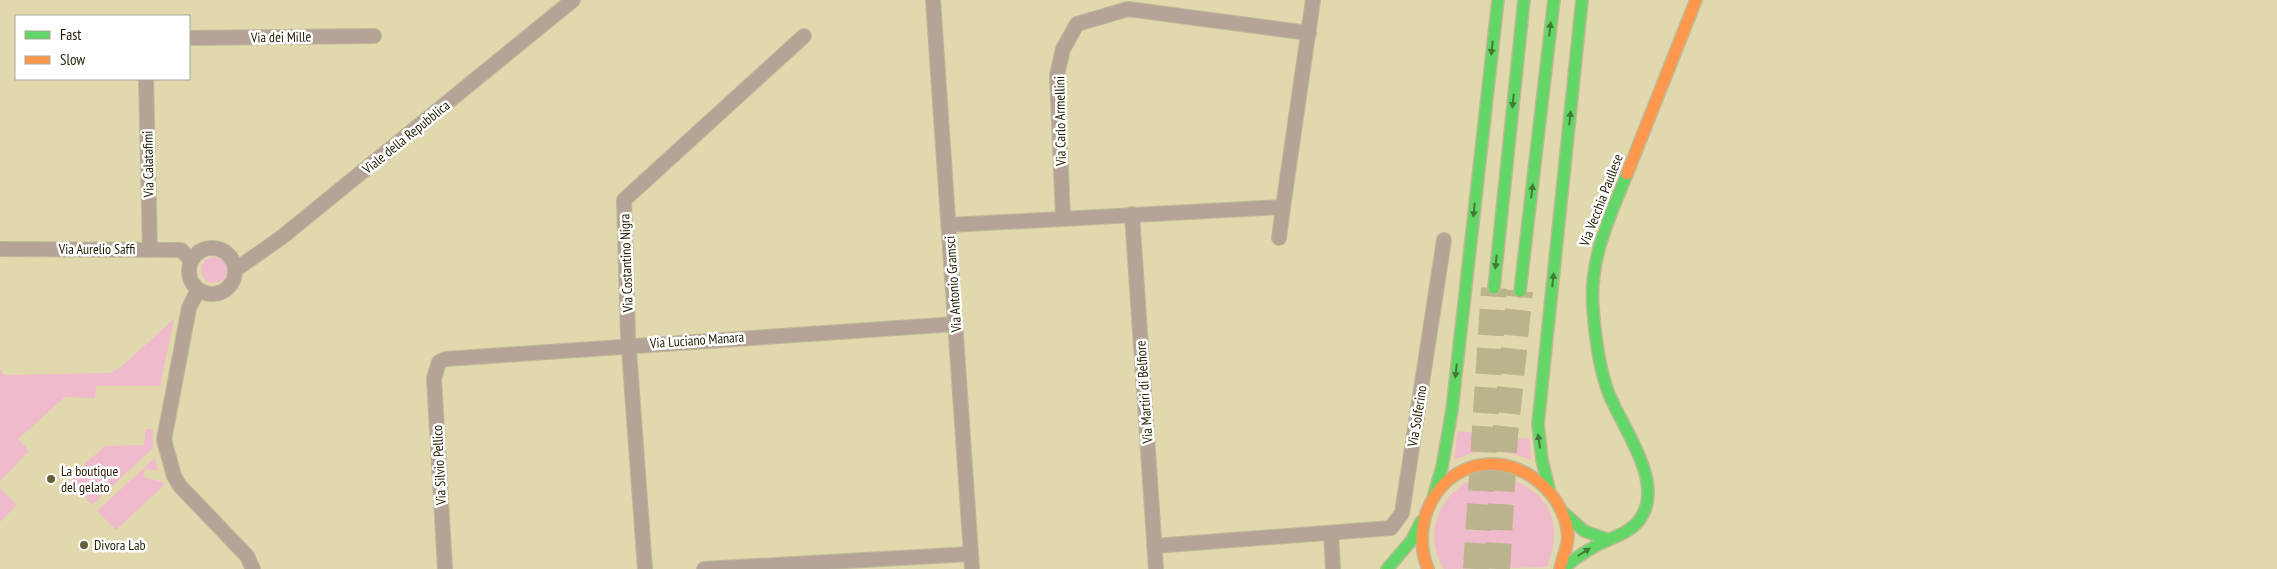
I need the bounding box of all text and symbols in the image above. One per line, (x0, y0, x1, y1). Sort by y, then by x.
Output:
legend (15, 15, 190, 80)
one-way arrow (1546, 21, 1554, 37)
text: Fast (60, 25, 81, 44)
street label: Via dei Mille (250, 27, 311, 47)
one-way arrow (1488, 41, 1496, 57)
text: Slow (60, 50, 85, 69)
street label: Via Carlo Armellini (1050, 76, 1070, 167)
one-way arrow (1509, 93, 1517, 109)
street label: Viale della Repubblica (358, 96, 453, 178)
one-way arrow (1566, 110, 1574, 126)
street label: Via Calatafimi (138, 131, 158, 198)
street label: Via Vecchia Paullese (1575, 151, 1627, 250)
one-way arrow (1528, 182, 1536, 198)
one-way arrow (1470, 202, 1478, 218)
street label: Via Costantino Nigra (615, 213, 637, 314)
street label: Via Antonio Gramsci (941, 235, 965, 334)
street label: Via Aurelio Saffi (58, 240, 135, 258)
one-way arrow (1492, 255, 1500, 271)
one-way arrow (1549, 271, 1557, 287)
street label: Via Luciano Manara (648, 328, 745, 352)
street label: Via Martiri di Belfiore (1131, 340, 1157, 445)
one-way arrow (1452, 364, 1460, 380)
street label: Via Solferino (1403, 384, 1431, 449)
street label: Via Silvio Pellico (428, 425, 450, 506)
one-way arrow (1535, 433, 1543, 449)
place label: La boutique del gelato (61, 462, 118, 496)
marker: La boutique del gelato (45, 473, 57, 485)
place label: Divora Lab (94, 536, 146, 554)
marker: Divora Lab (78, 539, 90, 551)
one-way arrow (1577, 548, 1591, 557)

